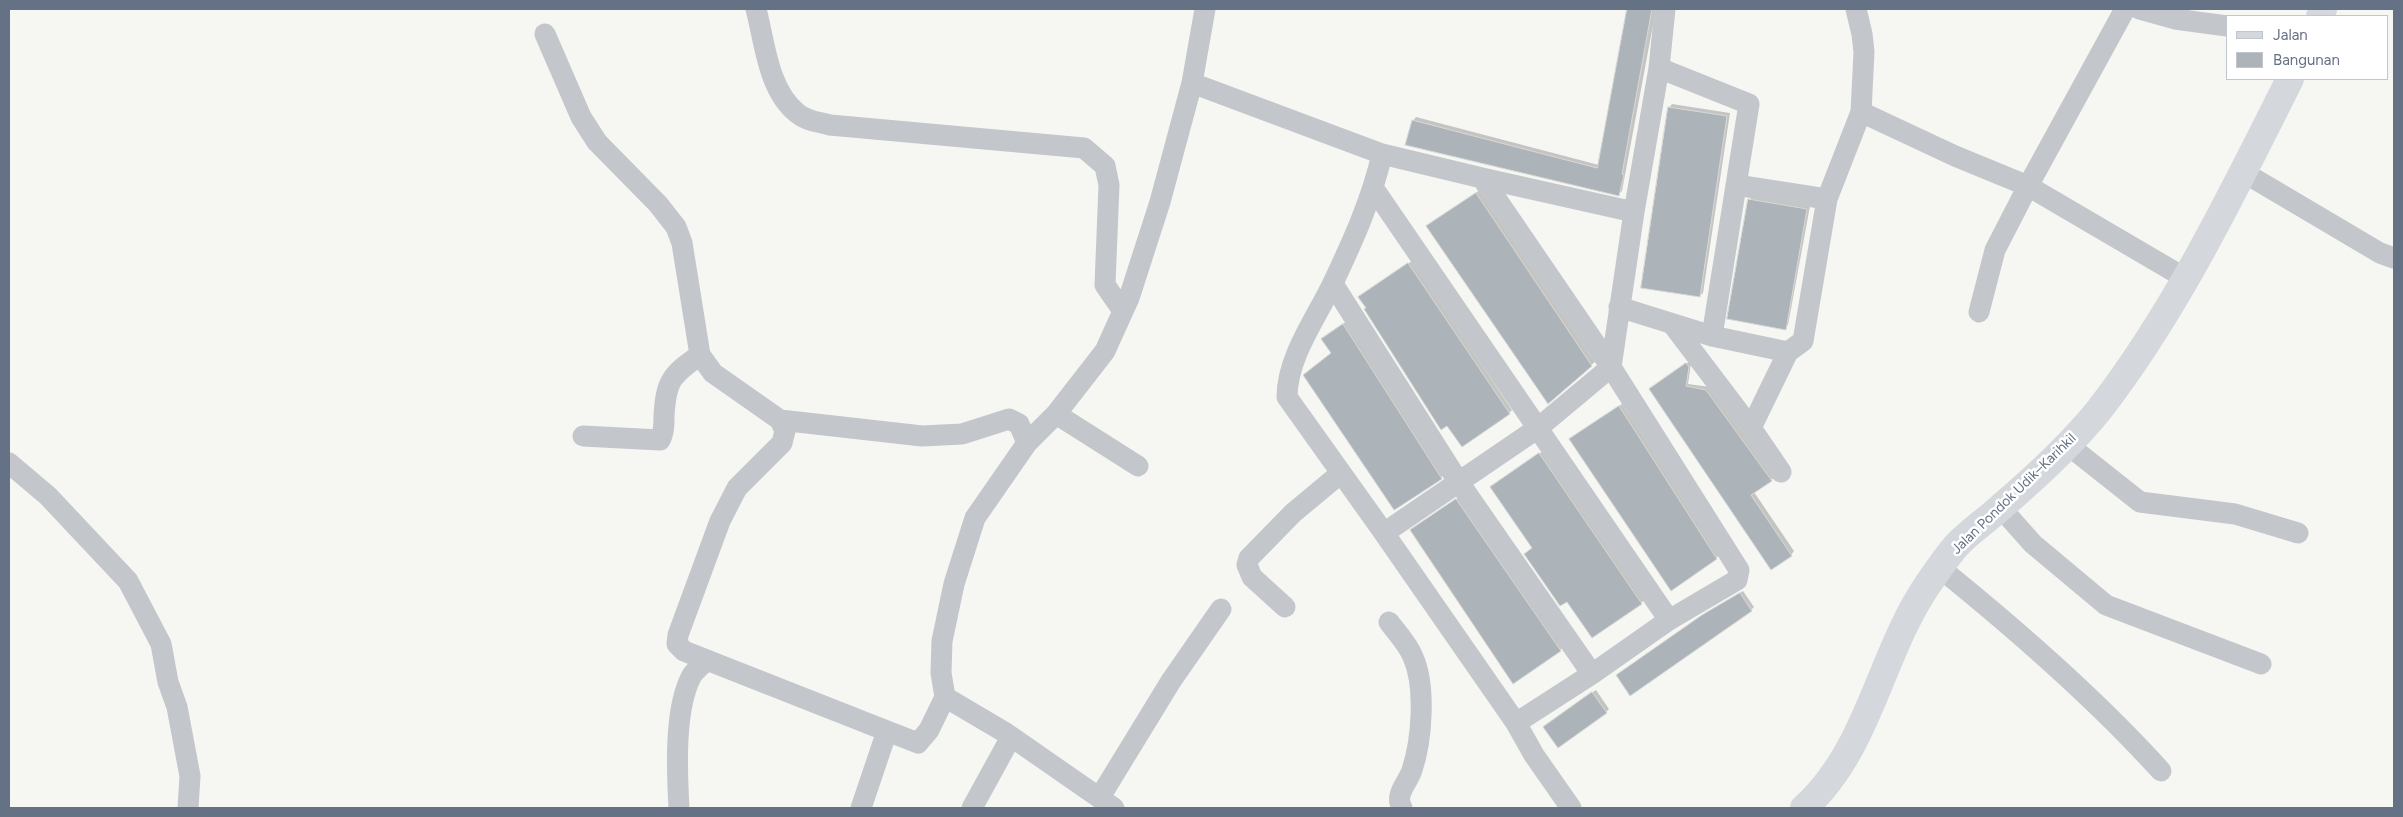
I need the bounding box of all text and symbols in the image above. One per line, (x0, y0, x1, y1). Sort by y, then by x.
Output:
legend (2226, 15, 2388, 80)
text: Jalan (2273, 26, 2308, 44)
text: Bangunan (2273, 51, 2340, 69)
street label: Jalan Pondok Udik–Karihkil (1948, 430, 2080, 558)

